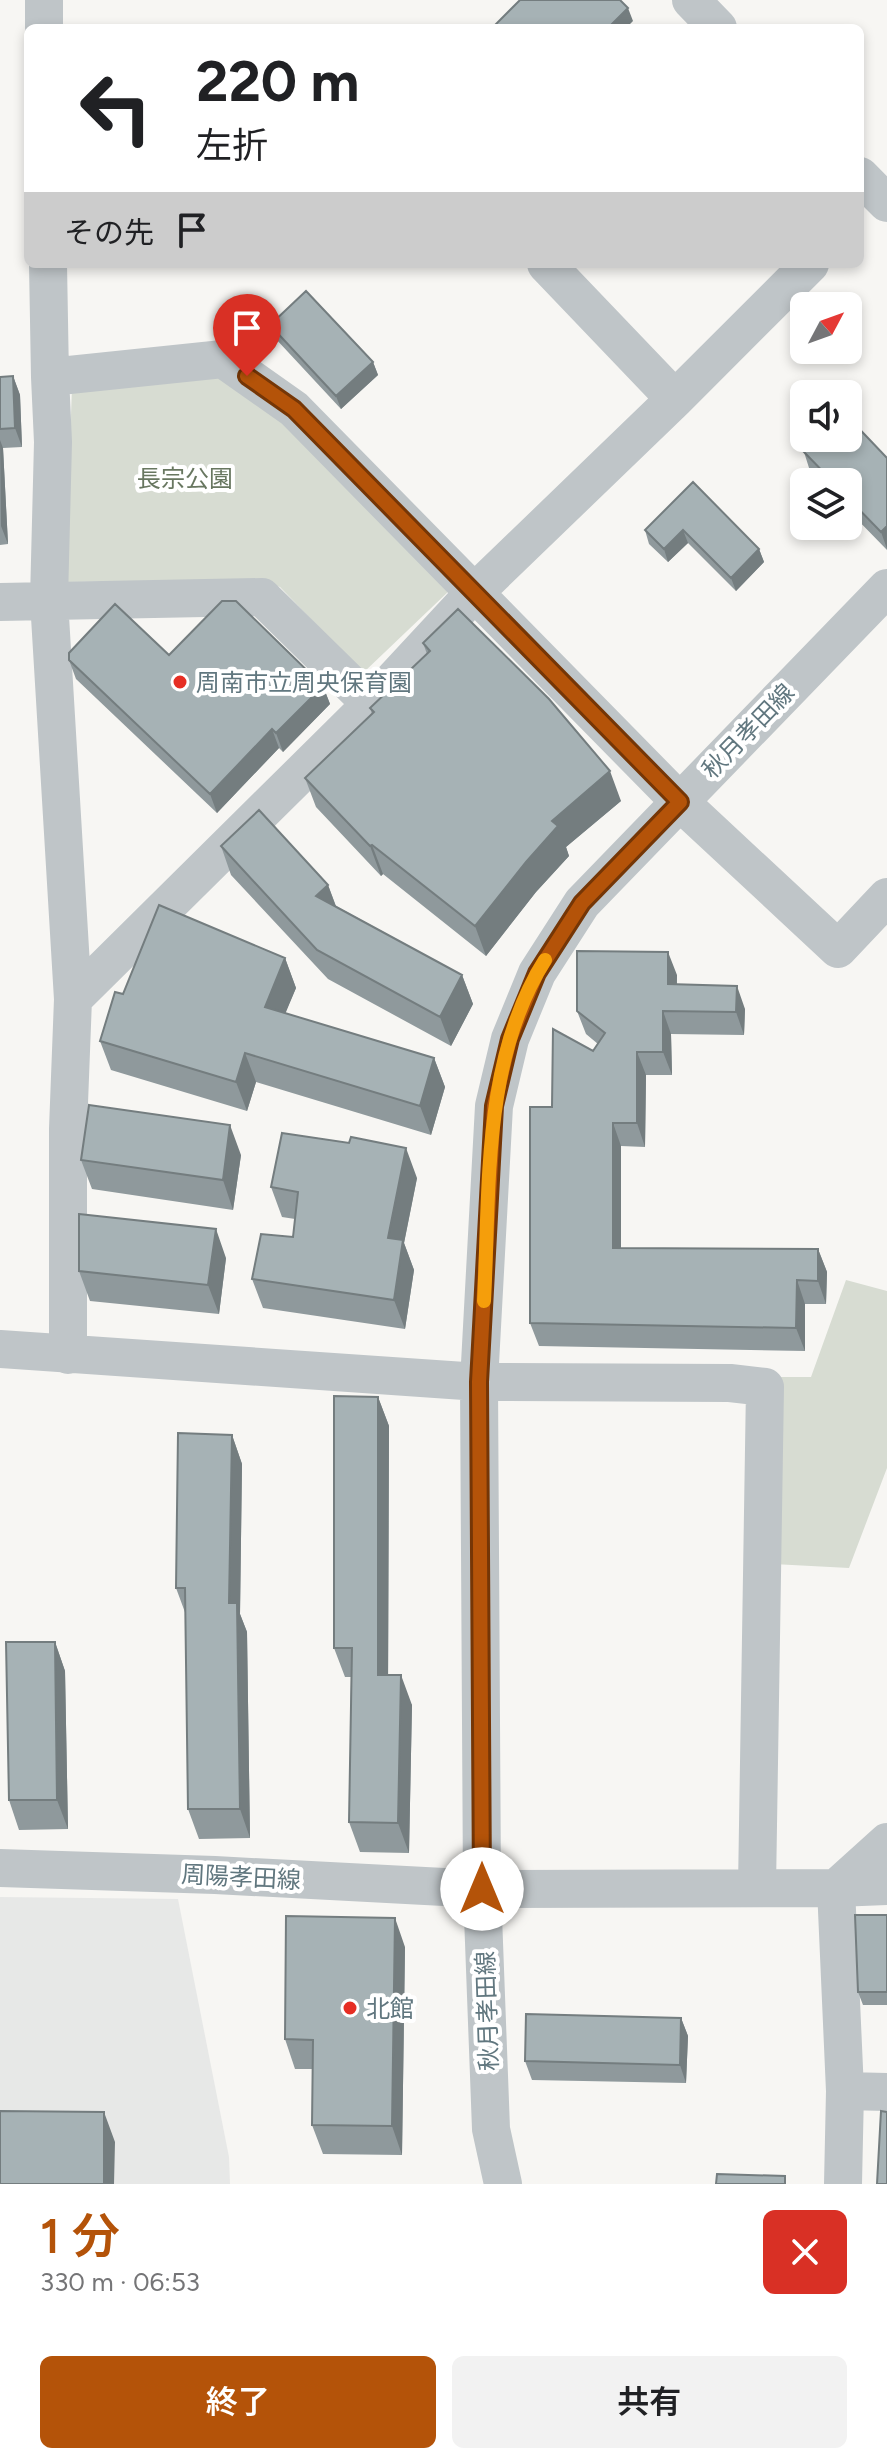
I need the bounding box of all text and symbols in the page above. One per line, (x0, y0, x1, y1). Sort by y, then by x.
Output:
text: 220 m (196, 48, 359, 115)
icon: left (64, 56, 168, 160)
text: 左折 (196, 124, 268, 167)
icon: arrive (170, 208, 214, 252)
text: その先 (64, 214, 154, 251)
north arrow (790, 292, 862, 364)
map controls (790, 292, 862, 540)
pin (213, 294, 281, 376)
icon: arrive (225, 306, 269, 350)
button: sound (790, 380, 862, 452)
park label: 長宗公園 (137, 464, 233, 493)
button: layers (790, 468, 862, 540)
place label: 周南市立周央保育園 (196, 668, 412, 697)
marker: 周南市立周央保育園 (171, 673, 189, 691)
street label: 秋月孝田線 (696, 678, 800, 784)
position arrow (440, 1847, 524, 1931)
street label: 周陽孝田線 (180, 1859, 302, 1895)
street label: 秋月孝田線 (470, 1951, 504, 2071)
place label: 北館 (366, 1994, 414, 2023)
marker: 北館 (341, 1999, 359, 2017)
text: 1 分 (40, 2207, 120, 2265)
button: close (763, 2210, 847, 2294)
text: 330 m · 06:53 (40, 2266, 200, 2298)
button: 終了 (40, 2356, 436, 2448)
button: 共有 (452, 2356, 847, 2448)

